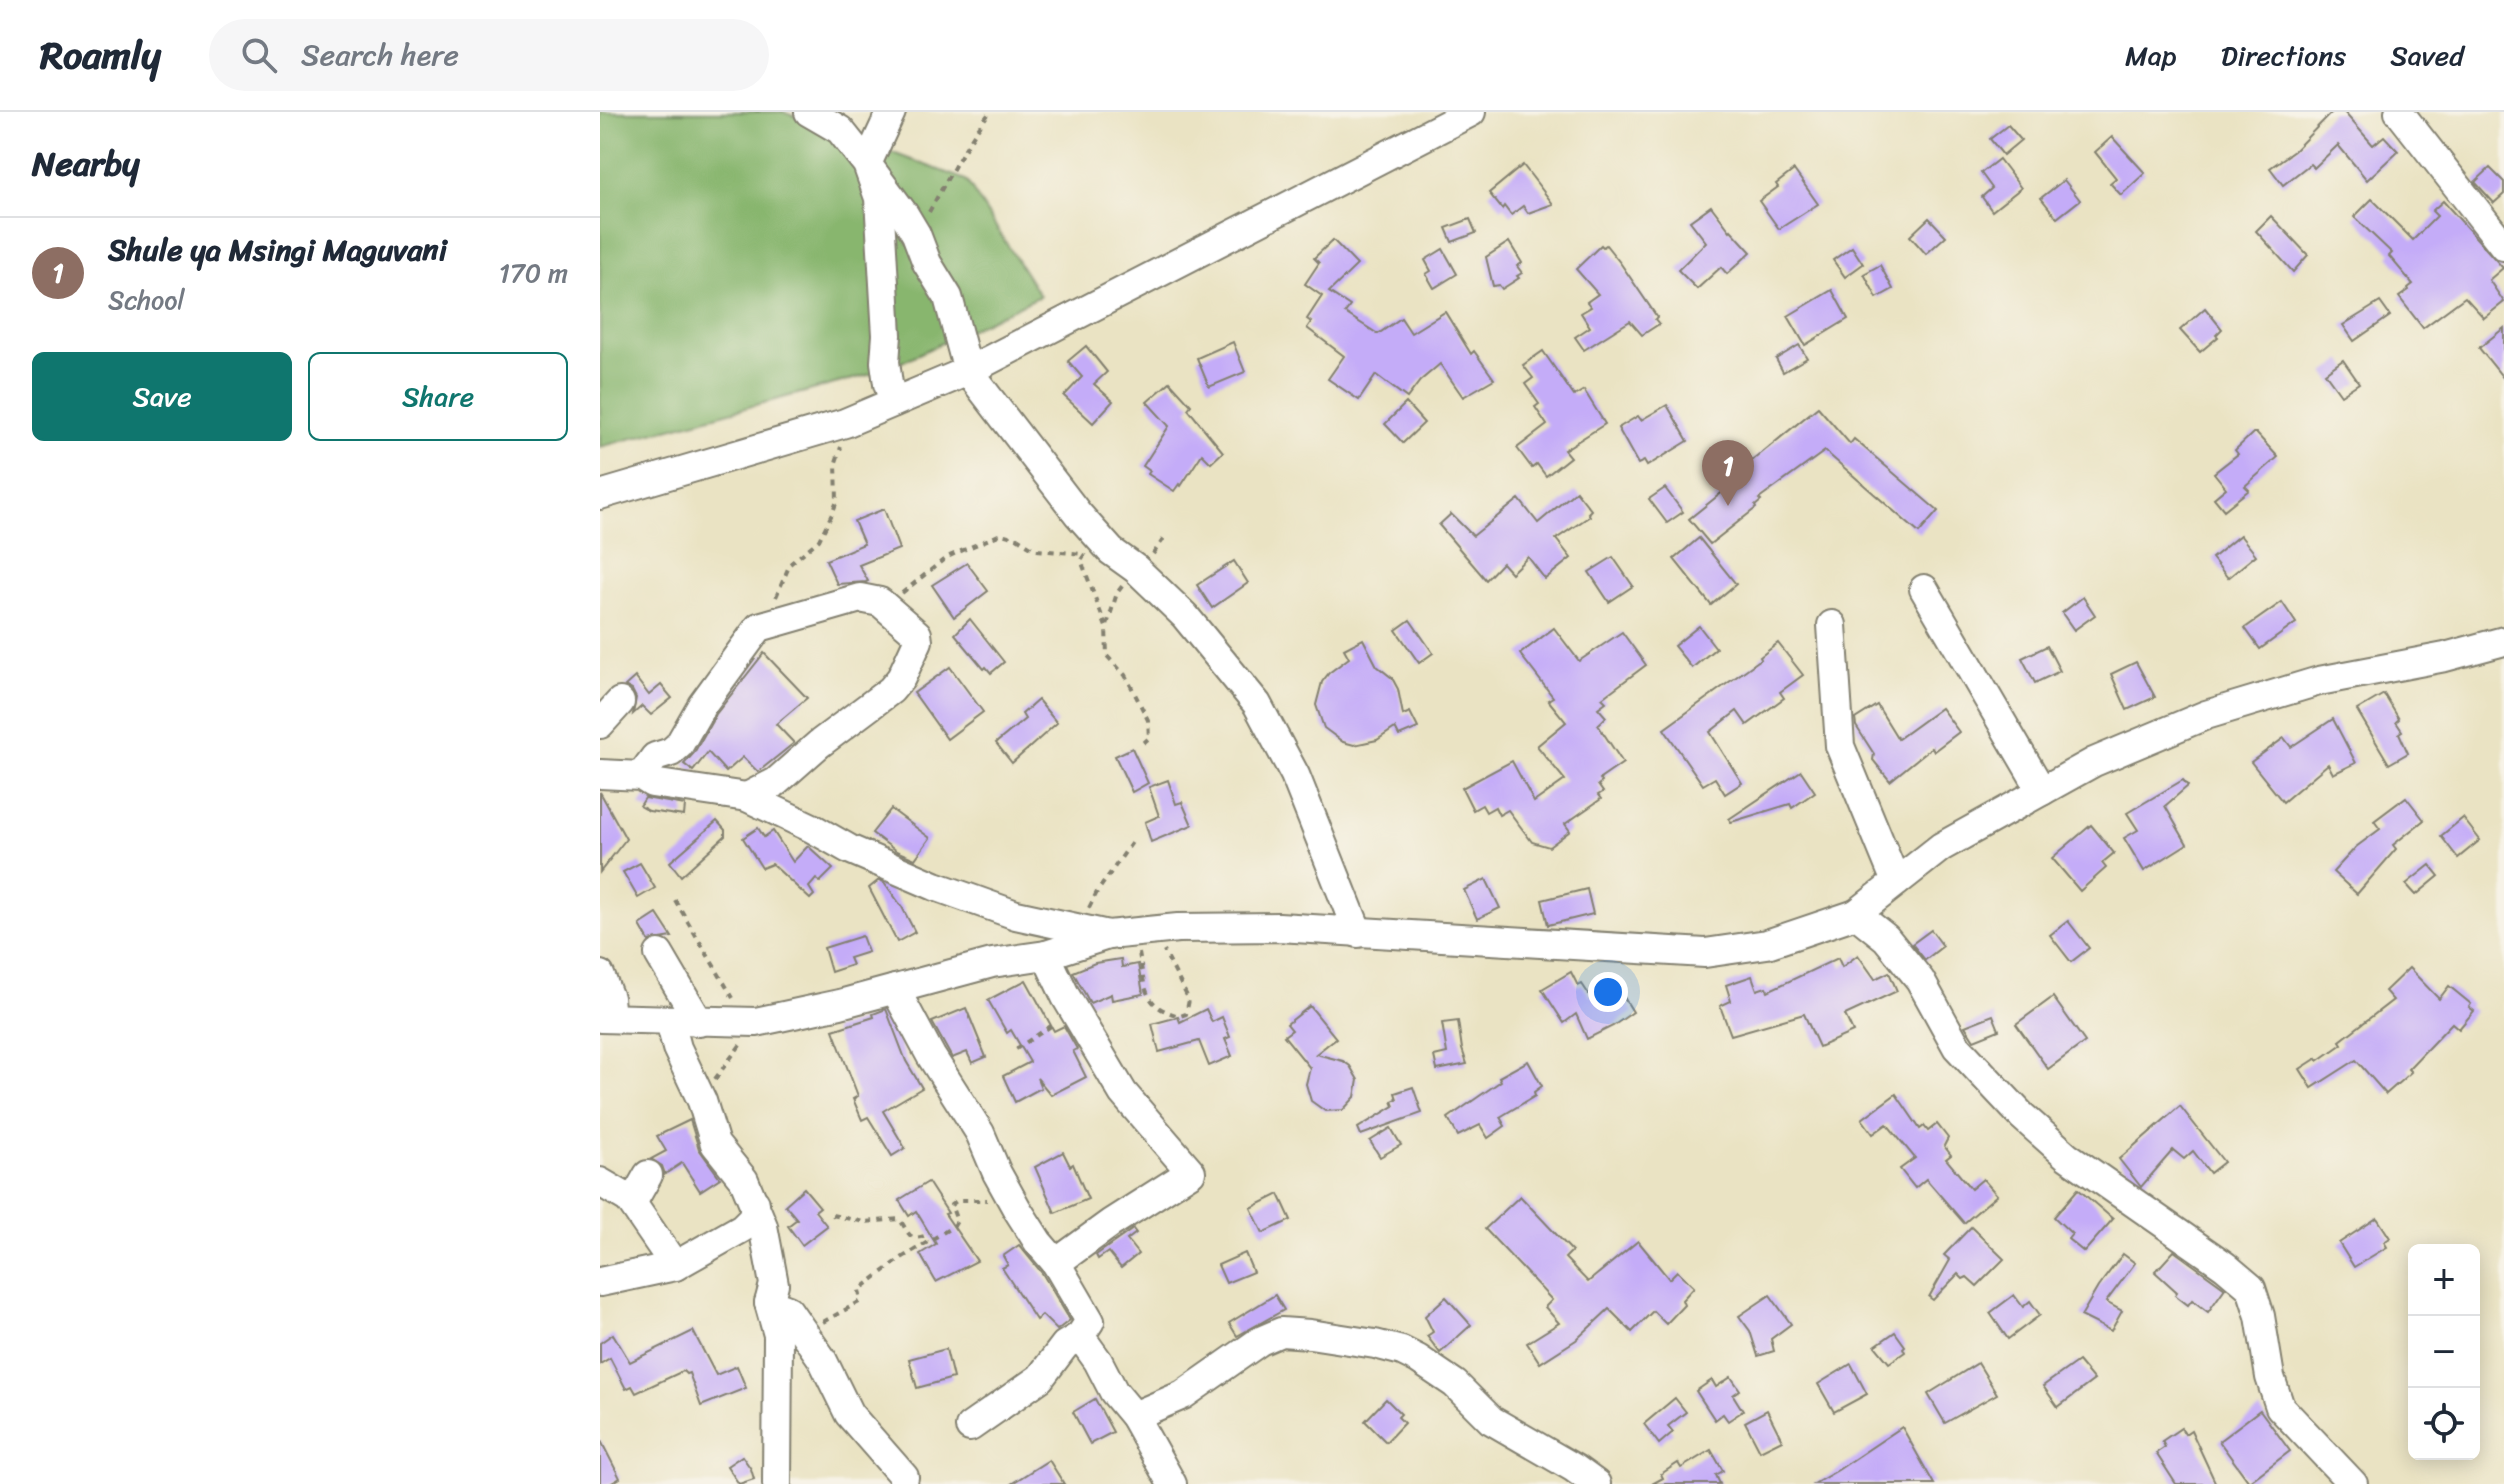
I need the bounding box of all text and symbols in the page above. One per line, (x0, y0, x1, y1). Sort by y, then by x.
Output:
search box (209, 19, 769, 91)
text: Roamly (40, 22, 161, 89)
text: Search here (301, 28, 459, 82)
text: Map (2125, 31, 2177, 80)
text: Directions (2221, 31, 2346, 80)
text: Saved (2390, 31, 2464, 80)
icon: search (237, 33, 281, 77)
text: Nearby (32, 134, 140, 194)
text: Shule ya Msingi Maguvani (108, 223, 447, 277)
text: 1 (52, 250, 64, 296)
text: 170 m (499, 250, 568, 296)
text: School (108, 277, 185, 323)
button: Save (32, 352, 292, 441)
button: Share (308, 352, 568, 441)
pin: 1 (1702, 440, 1754, 506)
your location (1588, 972, 1628, 1012)
map controls (2408, 1244, 2480, 1460)
button: + (2408, 1244, 2480, 1316)
button: − (2408, 1316, 2480, 1388)
button: locate (2408, 1388, 2480, 1460)

